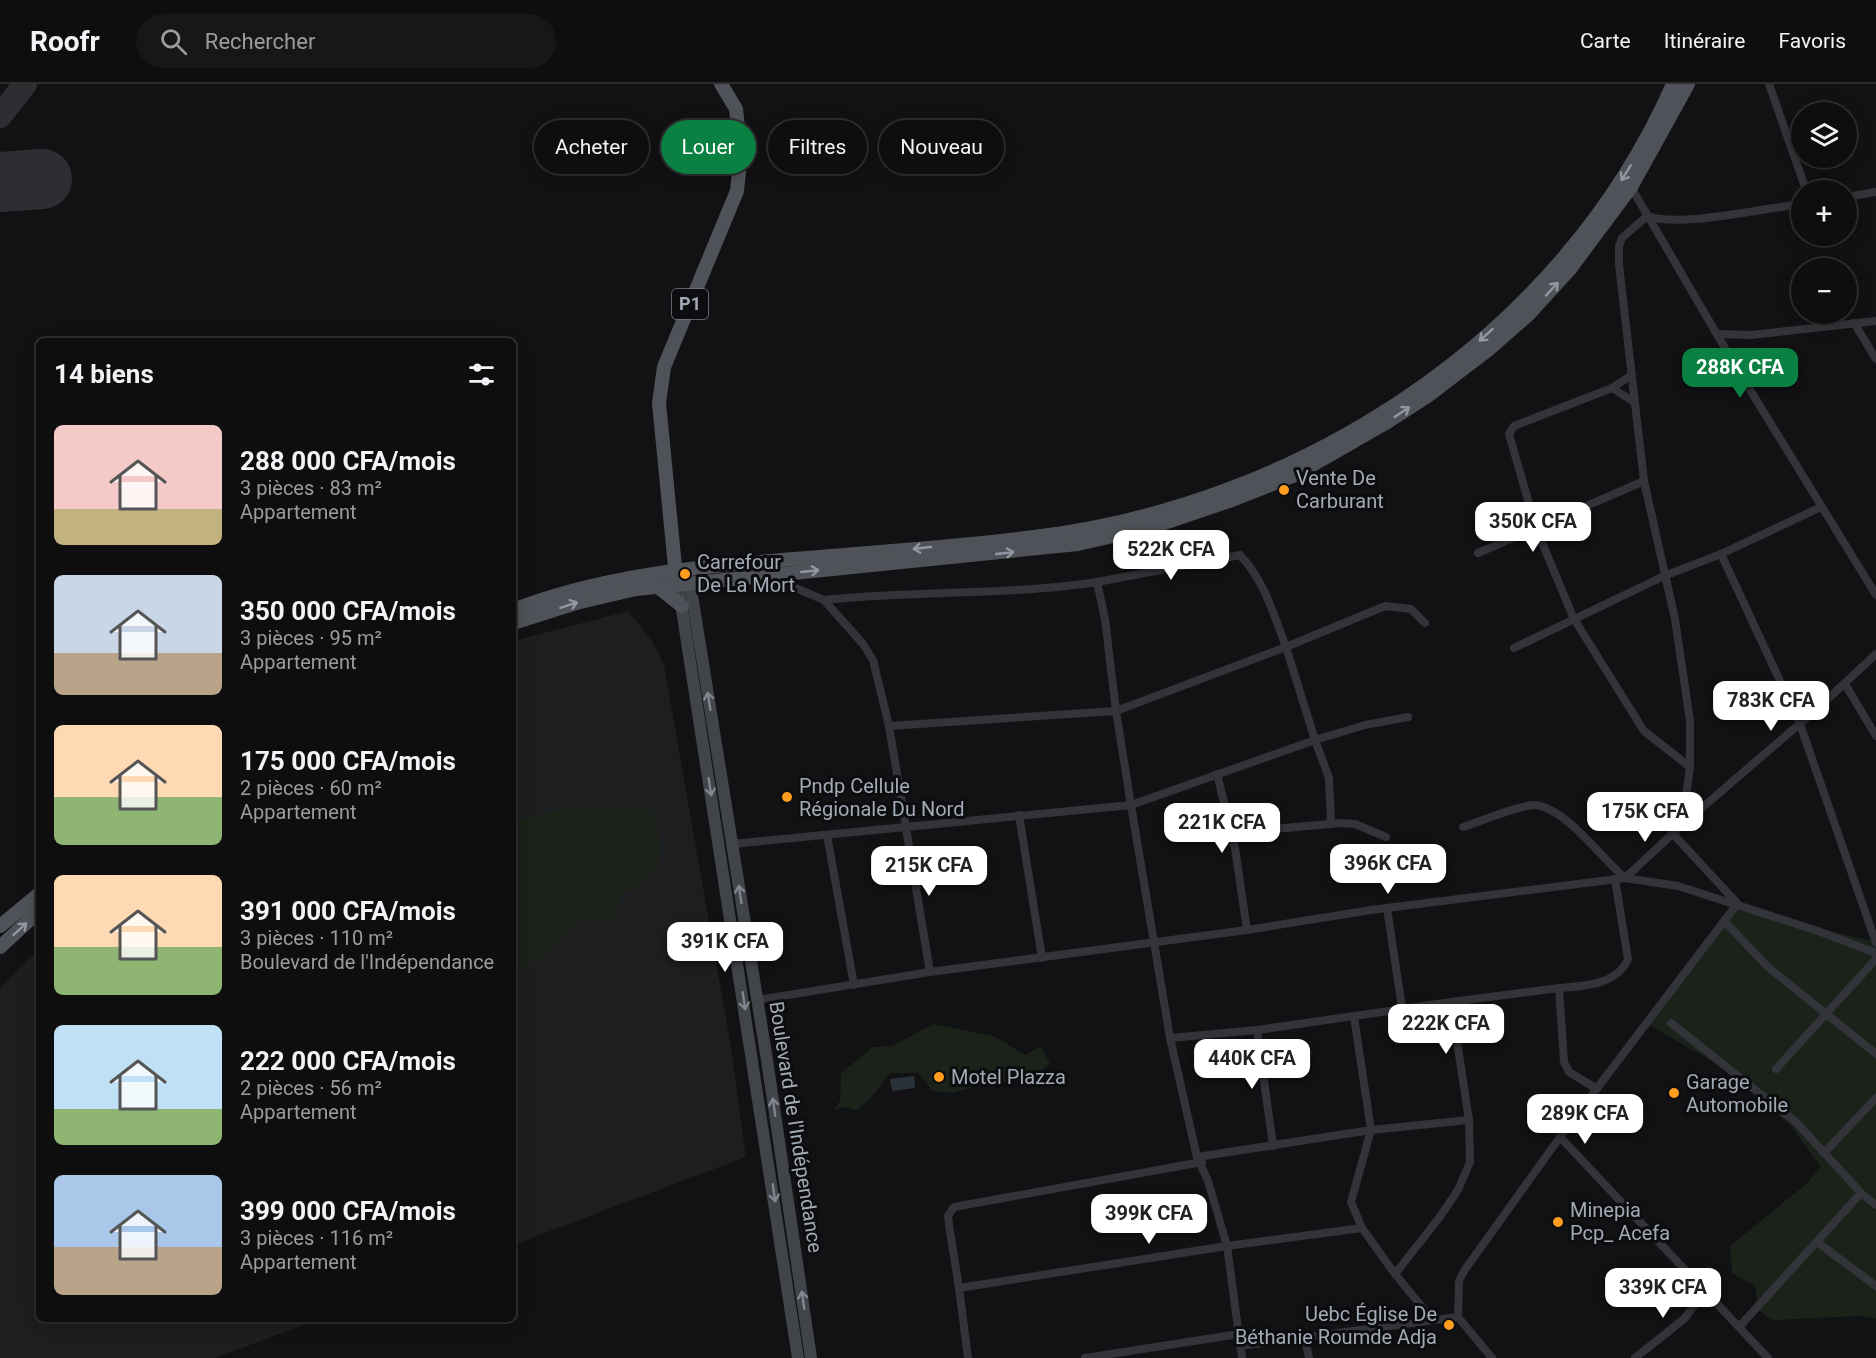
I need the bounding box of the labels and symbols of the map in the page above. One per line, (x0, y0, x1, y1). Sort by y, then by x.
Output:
one-way arrow (1620, 164, 1632, 181)
one-way arrow (1545, 281, 1559, 296)
road number: P1 (672, 289, 708, 319)
one-way arrow (1479, 328, 1494, 342)
pin: 288K CFA (1678, 348, 1802, 399)
one-way arrow (1393, 406, 1410, 418)
place label: Vente De Carburant (1296, 466, 1384, 513)
marker: Vente De Carburant (1277, 483, 1291, 497)
pin: 350K CFA (1471, 502, 1595, 553)
pin: 522K CFA (1109, 530, 1233, 581)
one-way arrow (913, 543, 932, 554)
one-way arrow (994, 547, 1014, 558)
place label: Carrefour De La Mort (697, 550, 795, 597)
one-way arrow (800, 565, 820, 576)
marker: Carrefour De La Mort (678, 567, 692, 581)
one-way arrow (559, 599, 578, 610)
pin: 783K CFA (1709, 681, 1833, 732)
one-way arrow (703, 692, 714, 712)
place label: Pndp Cellule Régionale Du Nord (799, 774, 964, 821)
one-way arrow (704, 777, 715, 797)
marker: Pndp Cellule Régionale Du Nord (780, 790, 794, 804)
pin: 175K CFA (1583, 792, 1707, 843)
pin: 221K CFA (1160, 803, 1284, 854)
pin: 396K CFA (1326, 844, 1450, 895)
pin: 215K CFA (867, 846, 991, 897)
one-way arrow (734, 885, 745, 904)
one-way arrow (12, 922, 27, 936)
pin: 391K CFA (663, 922, 787, 973)
one-way arrow (739, 990, 750, 1010)
street label: Boulevard de l'Indépendance (764, 1000, 828, 1254)
pin: 222K CFA (1384, 1004, 1508, 1055)
pin: 440K CFA (1190, 1039, 1314, 1090)
place label: Motel Plazza (951, 1065, 1066, 1089)
marker: Motel Plazza (932, 1070, 946, 1084)
place label: Garage Automobile (1686, 1070, 1788, 1117)
marker: Garage Automobile (1667, 1086, 1681, 1100)
pin: 289K CFA (1523, 1094, 1647, 1145)
one-way arrow (769, 1098, 780, 1118)
one-way arrow (768, 1183, 779, 1203)
pin: 399K CFA (1087, 1194, 1211, 1245)
place label: Minepia Pcp_ Acefa (1570, 1198, 1670, 1245)
marker: Minepia Pcp_ Acefa (1551, 1215, 1565, 1229)
pin: 339K CFA (1601, 1268, 1725, 1319)
one-way arrow (797, 1291, 808, 1311)
place label: Uebc Église De Béthanie Roumde Adja (1235, 1302, 1437, 1349)
marker: Uebc Église De Béthanie Roumde Adja (1442, 1318, 1456, 1332)

